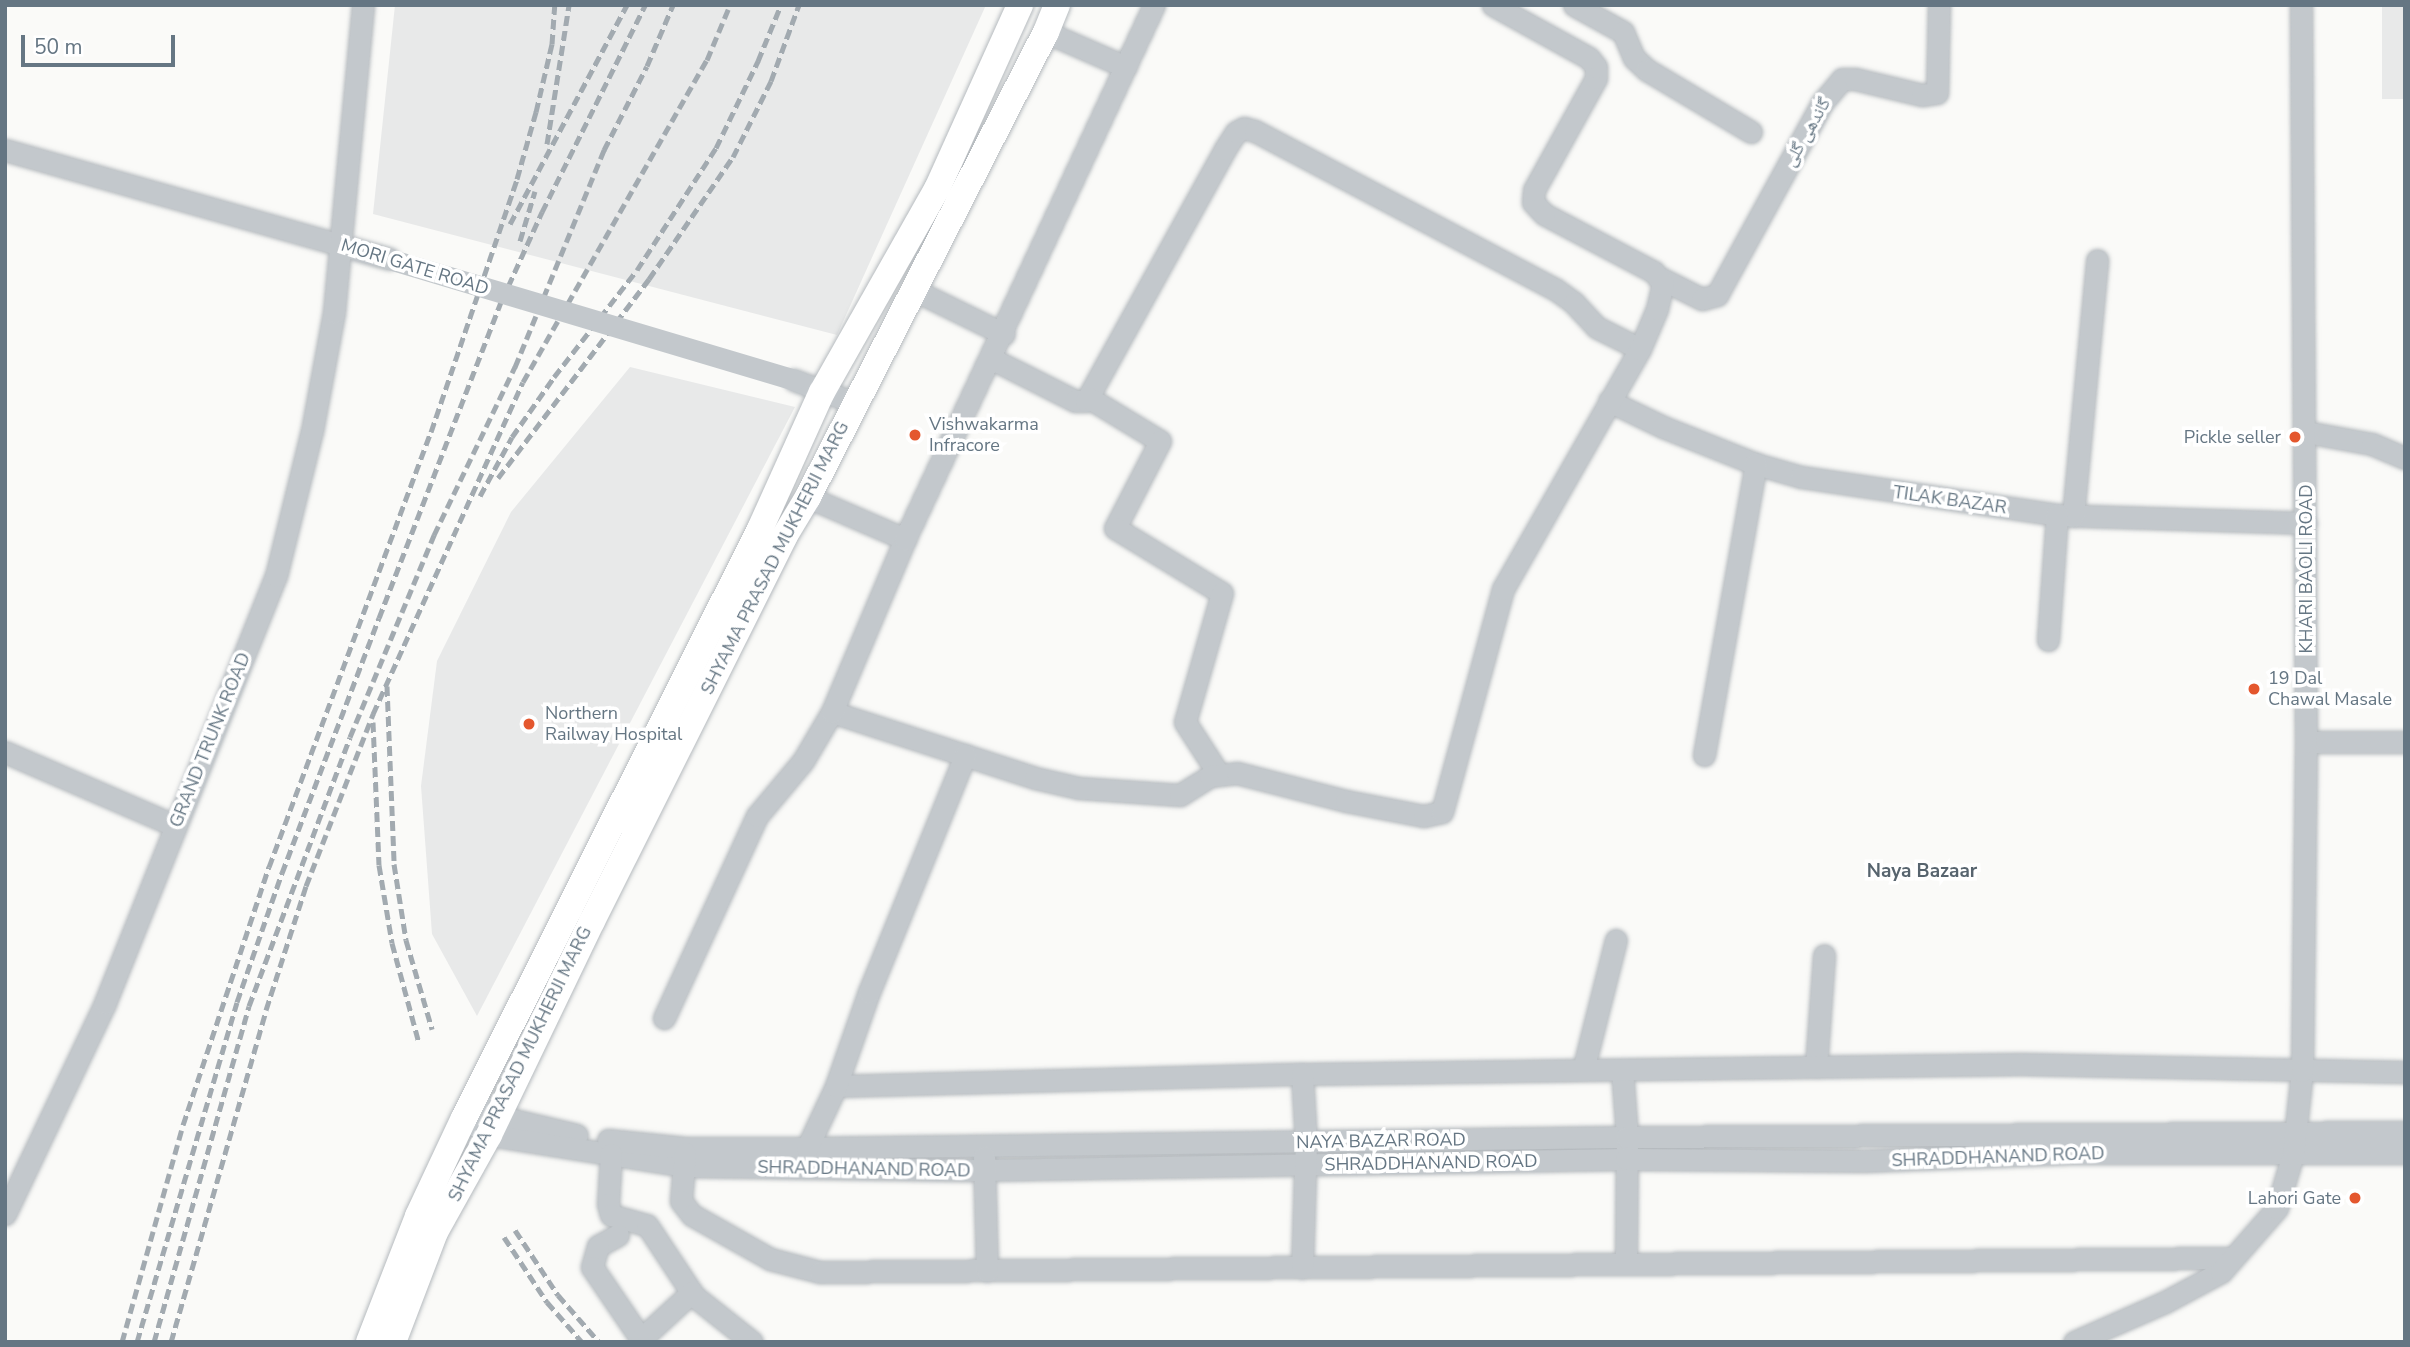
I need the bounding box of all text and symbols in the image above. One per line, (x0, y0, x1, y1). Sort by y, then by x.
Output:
scale bar (24, 21, 178, 65)
text: 50 m (34, 33, 83, 61)
street label: گاندھی گلی (1779, 94, 1835, 170)
street label: MORI GATE ROAD (339, 234, 491, 300)
place label: Vishwakarma Infracore (929, 414, 1039, 457)
street label: SHYAMA PRASAD MUKHERJI MARG (696, 418, 854, 698)
place label: Pickle seller (2184, 426, 2281, 448)
marker: Vishwakarma Infracore (907, 427, 923, 443)
marker: Pickle seller (2287, 429, 2303, 445)
street label: TILAK BAZAR (1892, 481, 2008, 519)
street label: KHARI BAOLI ROAD (2295, 484, 2317, 654)
street label: GRAND TRUNK ROAD (165, 649, 255, 831)
place label: 19 Dal Chawal Masale (2268, 668, 2392, 710)
marker: 19 Dal Chawal Masale (2246, 681, 2262, 697)
place label: Northern Railway Hospital (545, 703, 682, 746)
marker: Northern Railway Hospital (519, 714, 539, 734)
district label: Naya Bazaar (1867, 861, 1977, 883)
street label: SHYAMA PRASAD MUKHERJI MARG (444, 923, 596, 1205)
street label: NAYA BAZAR ROAD (1296, 1129, 1466, 1153)
street label: SHRADDHANAND ROAD (1891, 1142, 2105, 1172)
street label: SHRADDHANAND ROAD (1324, 1150, 1538, 1176)
street label: SHRADDHANAND ROAD (757, 1156, 971, 1182)
place label: Lahori Gate (2248, 1187, 2341, 1209)
marker: Lahori Gate (2347, 1190, 2363, 1206)

